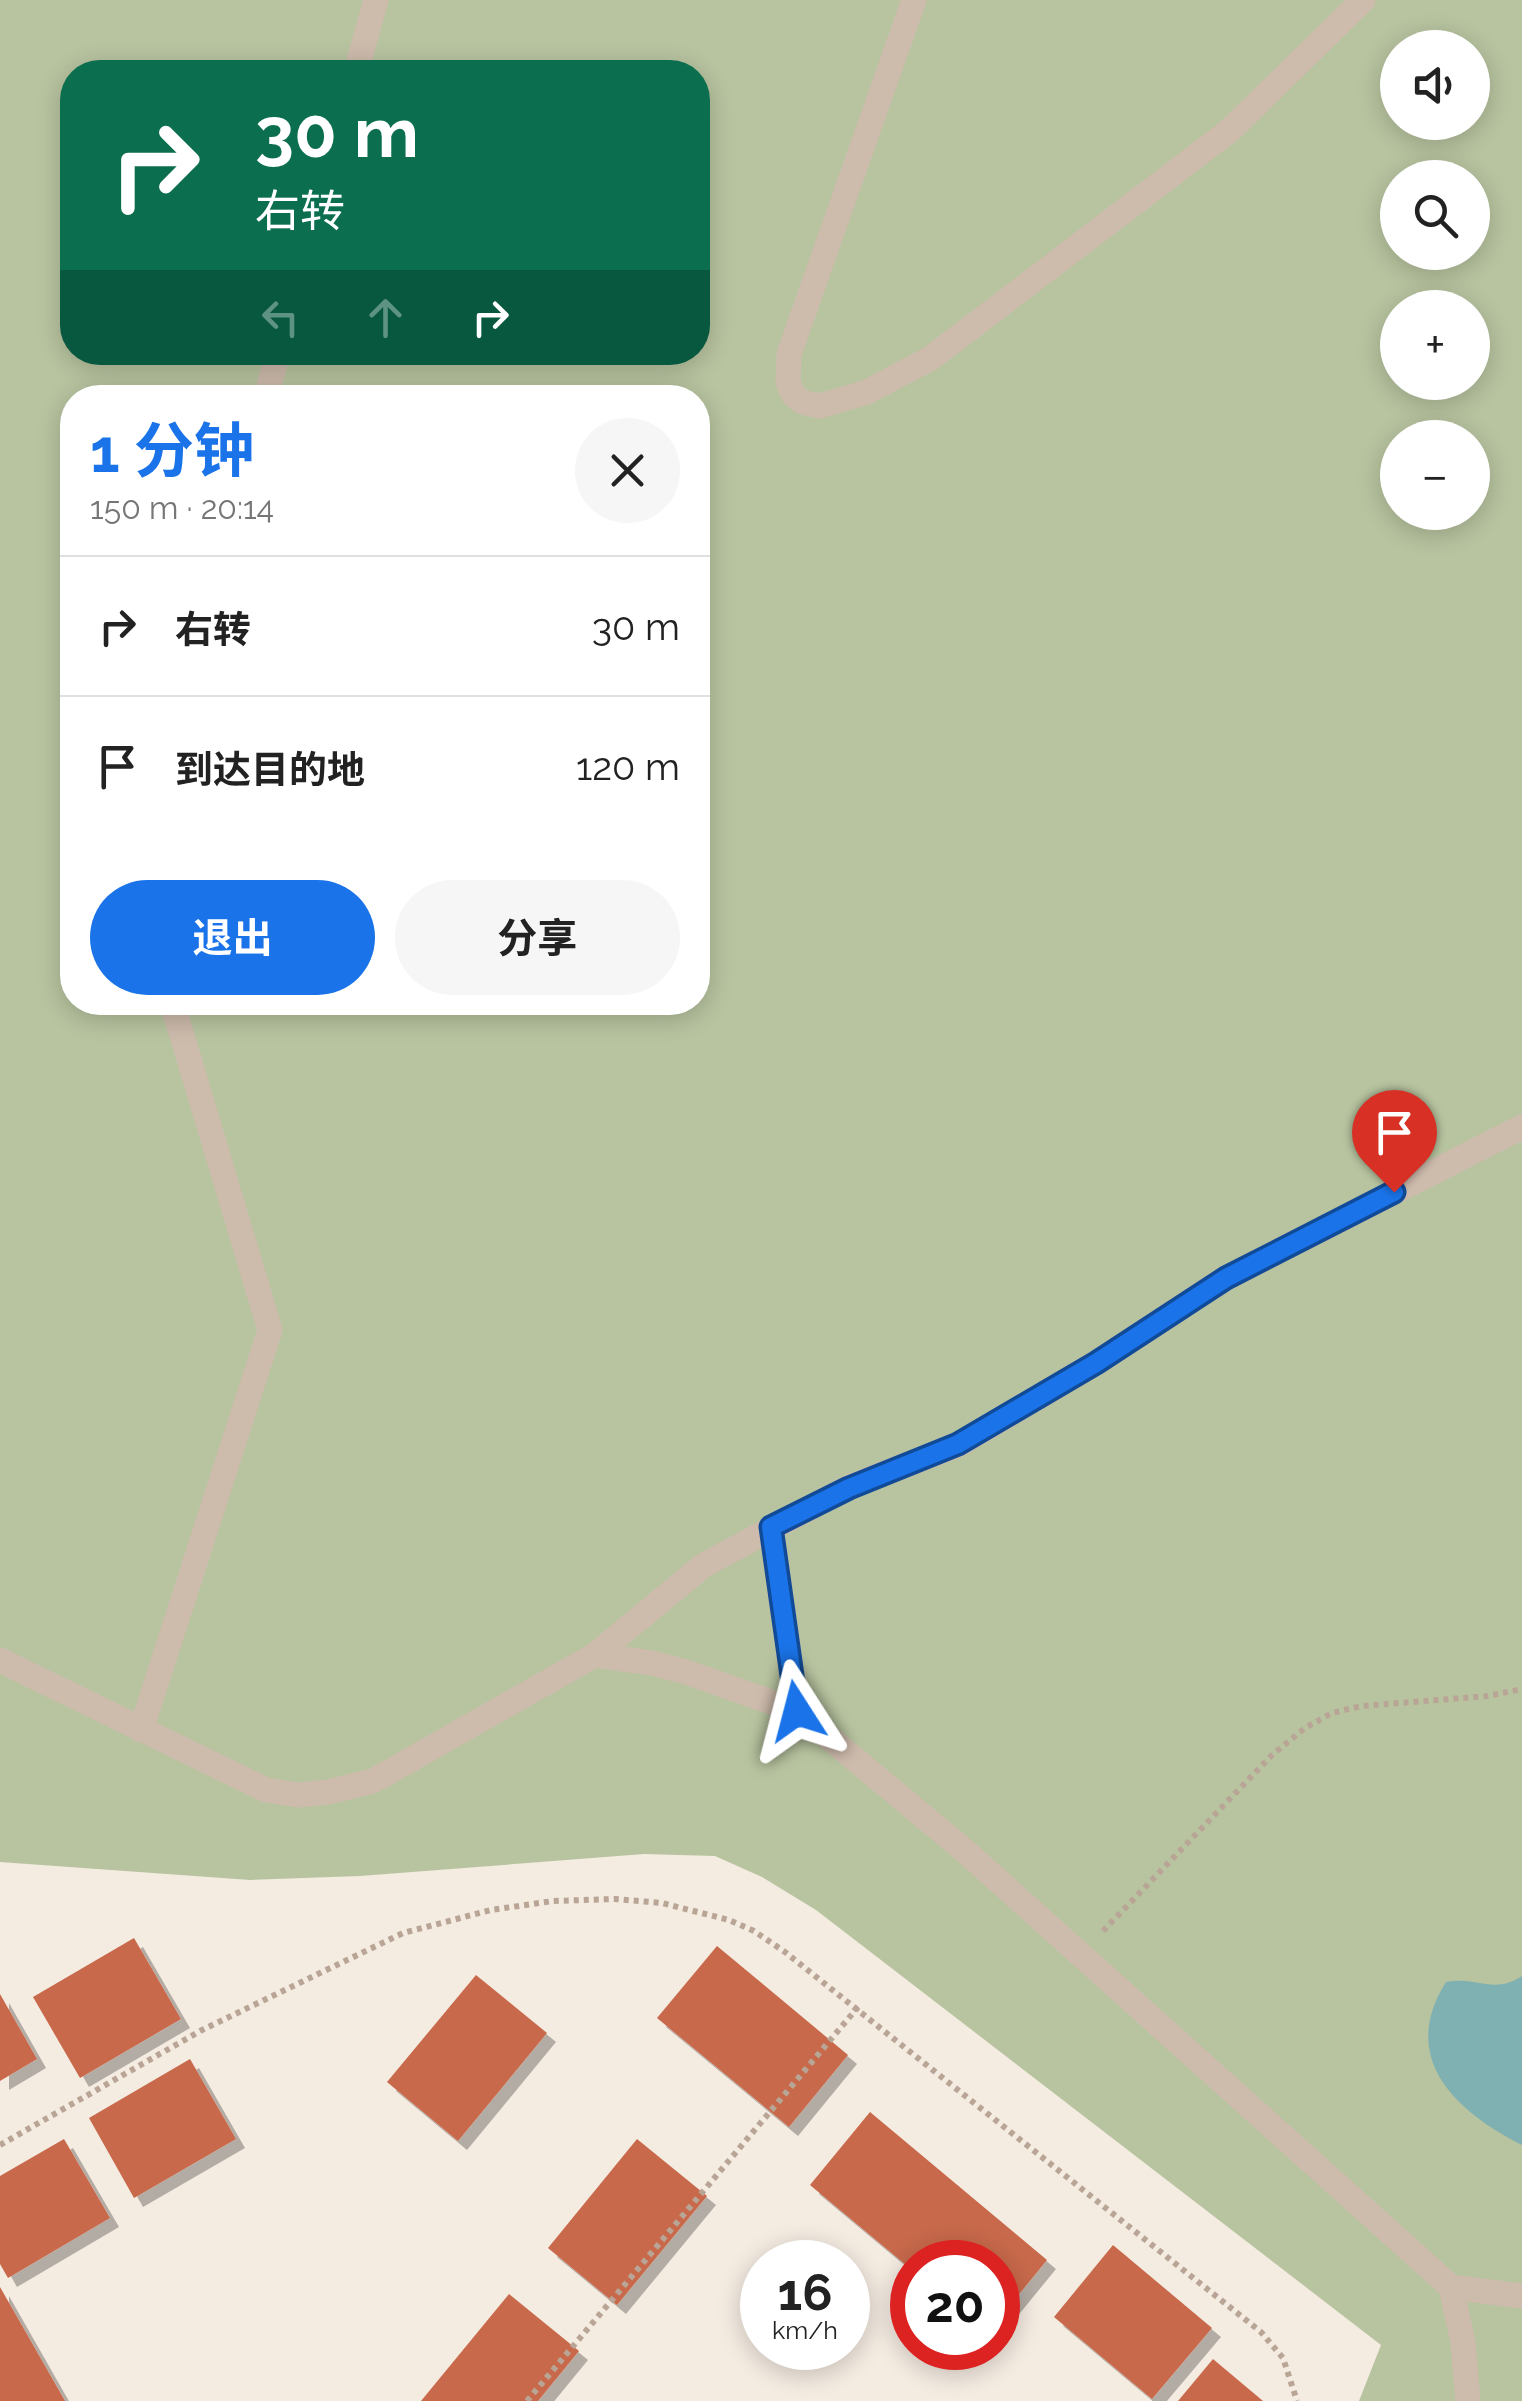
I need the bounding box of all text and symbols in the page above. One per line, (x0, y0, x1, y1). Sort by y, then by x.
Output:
map controls (1380, 30, 1490, 530)
button: sound (1380, 30, 1490, 140)
text: 30 m (255, 91, 419, 173)
icon: right (90, 100, 220, 230)
button: search (1380, 160, 1490, 270)
text: 右转 (255, 185, 345, 238)
icon: left (253, 290, 308, 345)
icon: ahead (358, 290, 413, 345)
icon: right (463, 290, 518, 345)
button: + (1380, 290, 1490, 400)
text: 1 分钟 (90, 416, 254, 486)
button: close (575, 418, 680, 523)
button: − (1380, 420, 1490, 530)
text: 150 m · 20:14 (90, 489, 274, 526)
icon: right (90, 599, 145, 654)
text: 30 m (592, 604, 680, 649)
text: 右转 (175, 607, 251, 652)
icon: arrive (90, 739, 145, 794)
text: 120 m (576, 744, 680, 789)
text: 到达目的地 (175, 747, 365, 792)
button: 退出 (90, 880, 375, 995)
button: 分享 (395, 880, 680, 995)
pin (1352, 1090, 1437, 1193)
icon: arrive (1367, 1105, 1422, 1160)
position arrow (745, 1659, 849, 1763)
speed limit sign: 20 (890, 2240, 1020, 2370)
text: 16 (777, 2263, 833, 2322)
text: km/h (772, 2315, 838, 2345)

